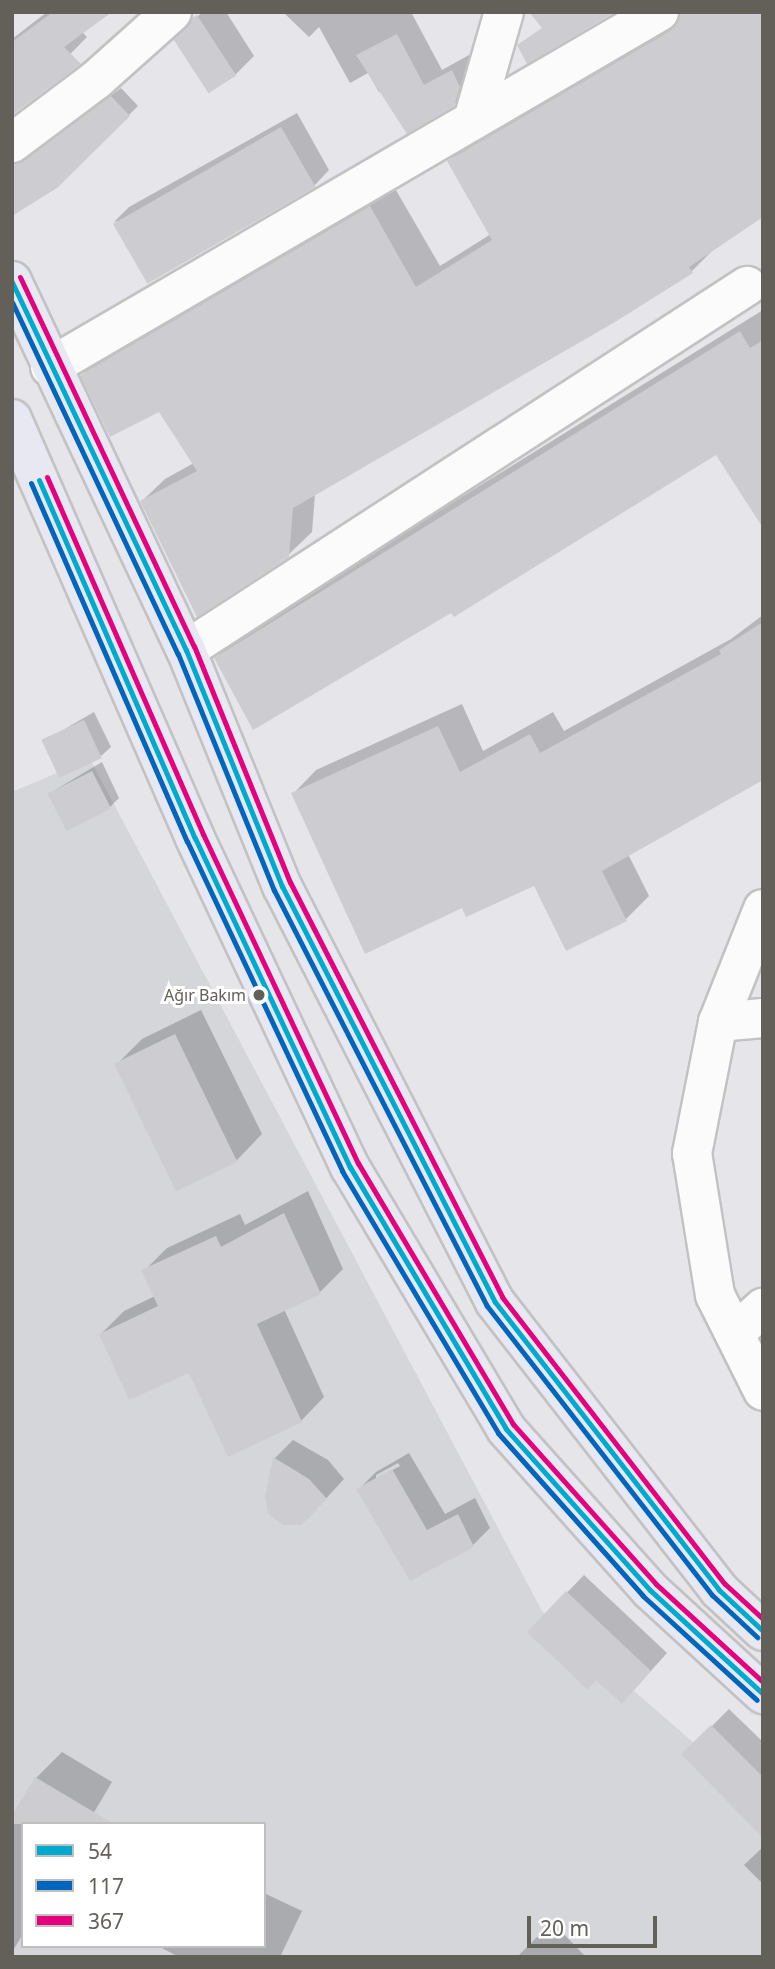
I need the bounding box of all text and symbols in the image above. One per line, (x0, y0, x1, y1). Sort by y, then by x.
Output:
place label: Ağır Bakım (164, 985, 246, 1005)
marker: Ağır Bakım (252, 988, 266, 1002)
legend (21, 1822, 266, 1948)
text: 54 (88, 1837, 112, 1865)
text: 117 (88, 1872, 124, 1900)
scale bar (530, 1902, 660, 1946)
text: 367 (88, 1907, 124, 1935)
text: 20 m (540, 1914, 589, 1942)

